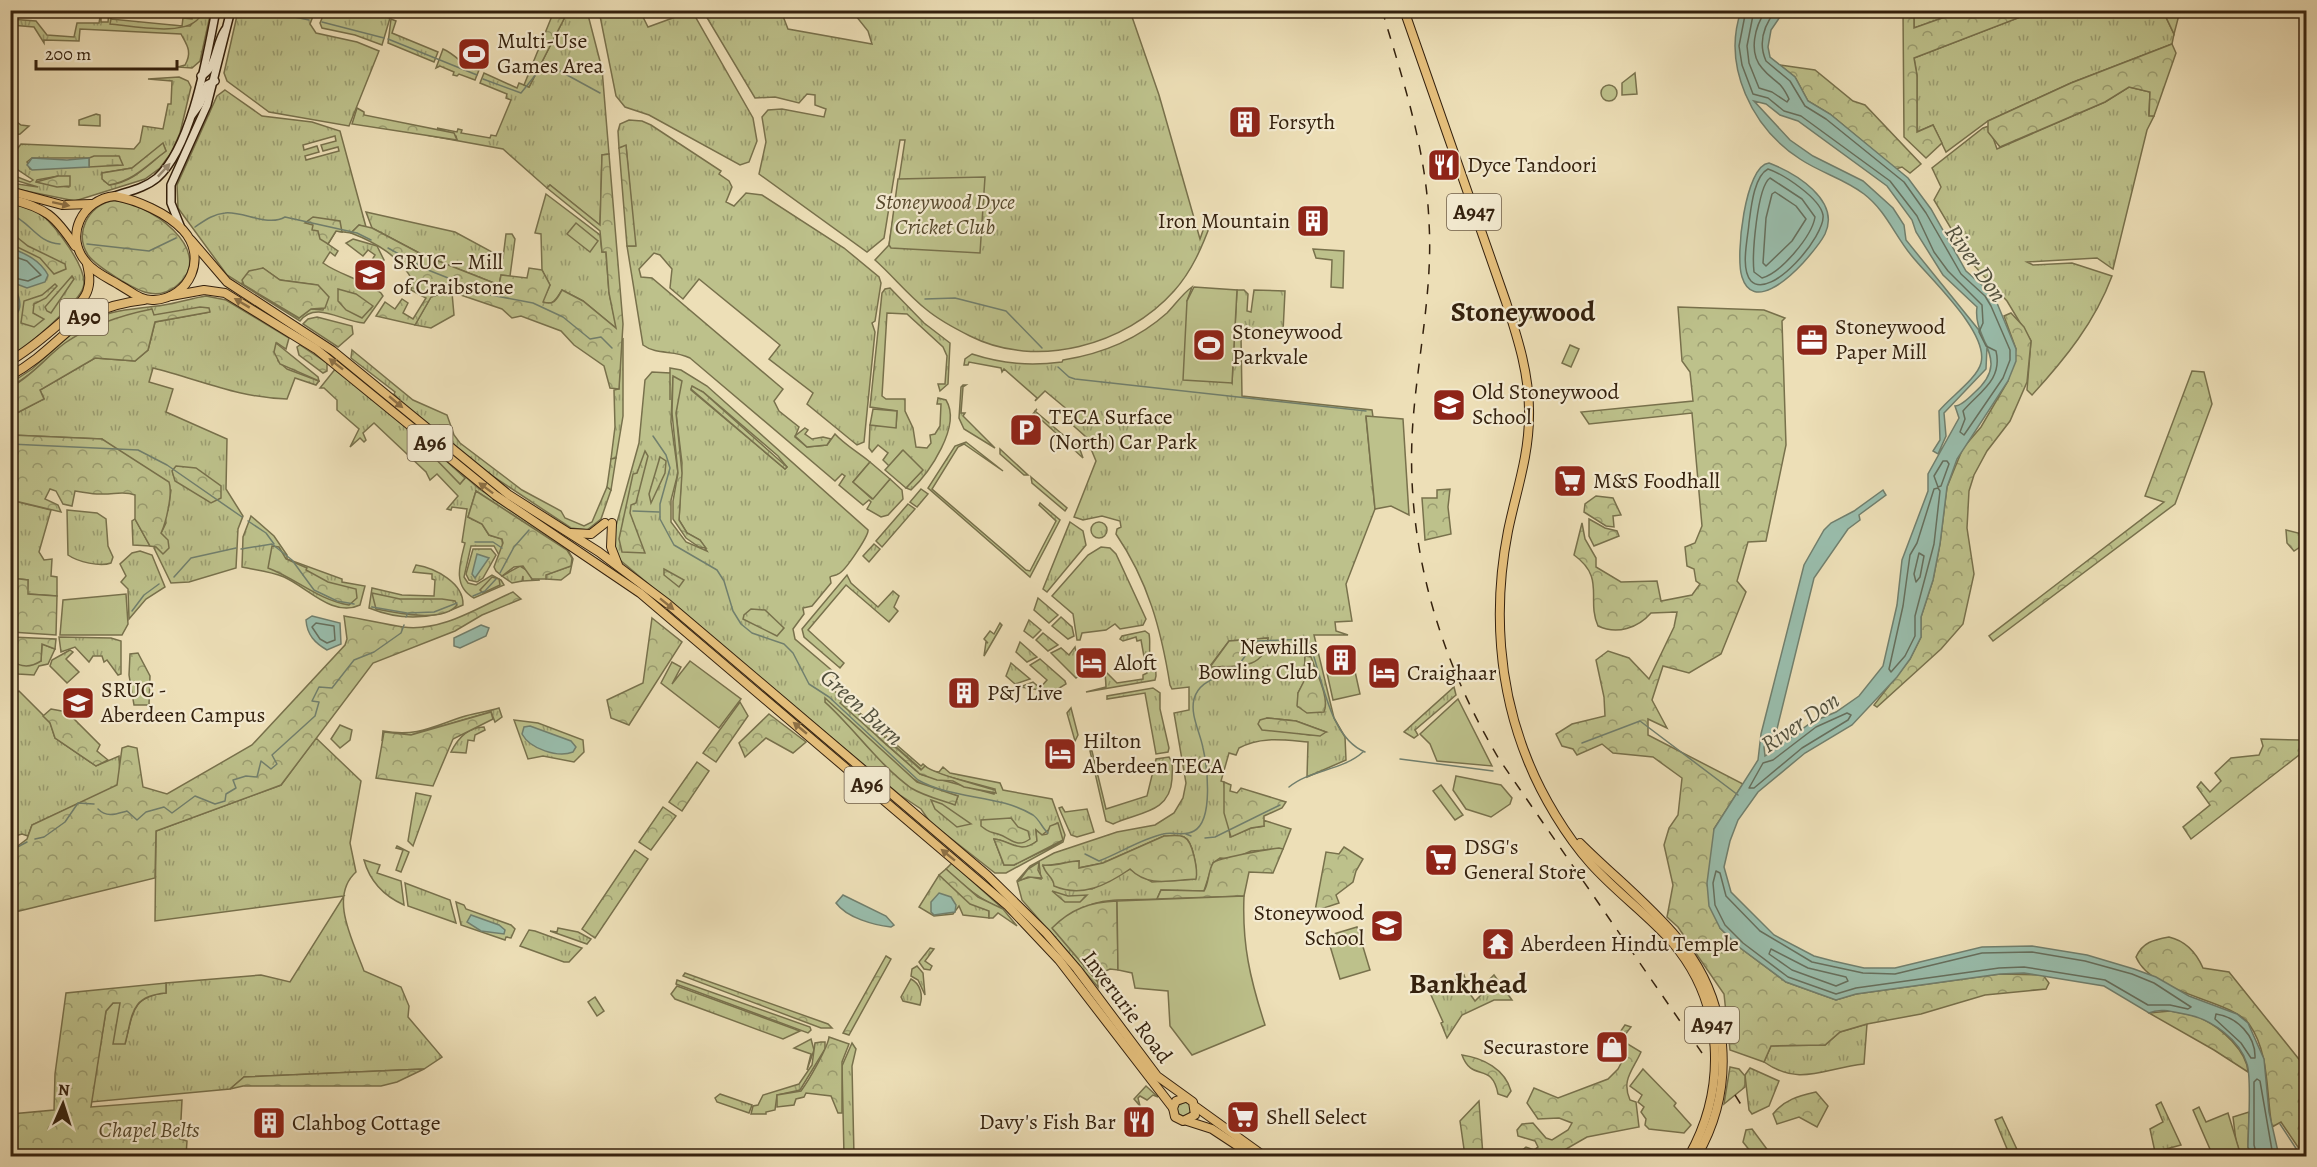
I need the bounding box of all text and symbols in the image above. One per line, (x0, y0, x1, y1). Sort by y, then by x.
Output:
place label: Multi-Use Games Area (497, 26, 605, 81)
scale bar (36, 33, 177, 71)
sports icon: Multi-Use Games Area (456, 36, 492, 72)
text: 200 m (45, 42, 91, 66)
building icon: Forsyth (1227, 104, 1263, 140)
place label: Forsyth (1268, 107, 1336, 137)
restaurant icon: Dyce Tandoori (1426, 147, 1462, 183)
place label: Dyce Tandoori (1467, 150, 1597, 180)
one-way arrow (157, 163, 170, 178)
park label: Stoneywood Dyce Cricket Club (875, 187, 1015, 242)
road number: A947 (1447, 194, 1501, 230)
one-way arrow (51, 200, 70, 209)
building icon: Iron Mountain (1295, 203, 1331, 239)
place label: Iron Mountain (1158, 206, 1290, 236)
water label: River Don (1937, 217, 2015, 309)
place label: SRUC – Mill of Craibstone (393, 247, 514, 302)
school or university icon: SRUC – Mill of Craibstone (352, 257, 388, 293)
district label: Stoneywood (1451, 293, 1596, 331)
one-way arrow (234, 298, 250, 309)
road number: A90 (60, 299, 108, 335)
place label: Stoneywood Paper Mill (1835, 312, 1946, 367)
place label: Stoneywood Parkvale (1232, 317, 1343, 372)
office icon: Stoneywood Paper Mill (1794, 322, 1830, 358)
sports icon: Stoneywood Parkvale (1191, 327, 1227, 363)
one-way arrow (328, 358, 343, 370)
place label: Old Stoneywood School (1472, 377, 1619, 432)
school or university icon: Old Stoneywood School (1431, 387, 1467, 423)
one-way arrow (388, 396, 404, 409)
place label: TECA Surface (North) Car Park (1049, 402, 1197, 457)
parking icon: TECA Surface (North) Car Park (1008, 412, 1044, 448)
road number: A96 (408, 425, 452, 461)
supermarket icon: M&S Foodhall (1552, 463, 1588, 499)
place label: M&S Foodhall (1593, 466, 1720, 496)
one-way arrow (478, 482, 494, 494)
one-way arrow (659, 598, 675, 611)
place label: Newhills Bowling Club (1198, 632, 1318, 687)
building icon: Newhills Bowling Club (1323, 642, 1359, 678)
hotel icon: Aloft (1073, 645, 1109, 681)
place label: Aloft (1113, 648, 1157, 678)
hotel icon: Craighaar (1366, 655, 1402, 691)
place label: Craighaar (1407, 658, 1497, 688)
water label: Green Burn (813, 661, 911, 753)
place label: SRUC - Aberdeen Campus (100, 675, 265, 730)
building icon: P&J Live (946, 675, 982, 711)
place label: P&J Live (987, 678, 1063, 708)
water label: River Don (1754, 684, 1846, 760)
school or university icon: SRUC - Aberdeen Campus (60, 685, 96, 721)
one-way arrow (793, 722, 808, 735)
place label: Hilton Aberdeen TECA (1082, 726, 1225, 781)
hotel icon: Hilton Aberdeen TECA (1042, 736, 1078, 772)
road number: A96 (844, 767, 890, 803)
place label: DSG's General Store (1464, 832, 1586, 887)
supermarket icon: DSG's General Store (1423, 842, 1459, 878)
one-way arrow (940, 848, 956, 861)
place label: Stoneywood School (1254, 898, 1364, 953)
school or university icon: Stoneywood School (1369, 908, 1405, 944)
temple icon: Aberdeen Hindu Temple (1480, 926, 1516, 962)
place label: Aberdeen Hindu Temple (1520, 929, 1739, 959)
street label: Inverurie Road (1075, 945, 1179, 1070)
district label: Bankhead (1409, 965, 1528, 1003)
road number: A947 (1685, 1007, 1739, 1043)
shop icon: Securastore (1594, 1029, 1630, 1065)
place label: Securastore (1483, 1032, 1589, 1062)
north arrow (33, 1074, 93, 1134)
text: N (57, 1079, 70, 1101)
supermarket icon: Shell Select (1225, 1099, 1261, 1135)
place label: Shell Select (1266, 1102, 1367, 1132)
restaurant icon: Davy's Fish Bar (1121, 1104, 1157, 1140)
building icon: Clahbog Cottage (251, 1105, 287, 1141)
place label: Davy's Fish Bar (979, 1107, 1116, 1137)
place label: Clahbog Cottage (292, 1108, 441, 1138)
park label: Chapel Belts (99, 1115, 200, 1145)

